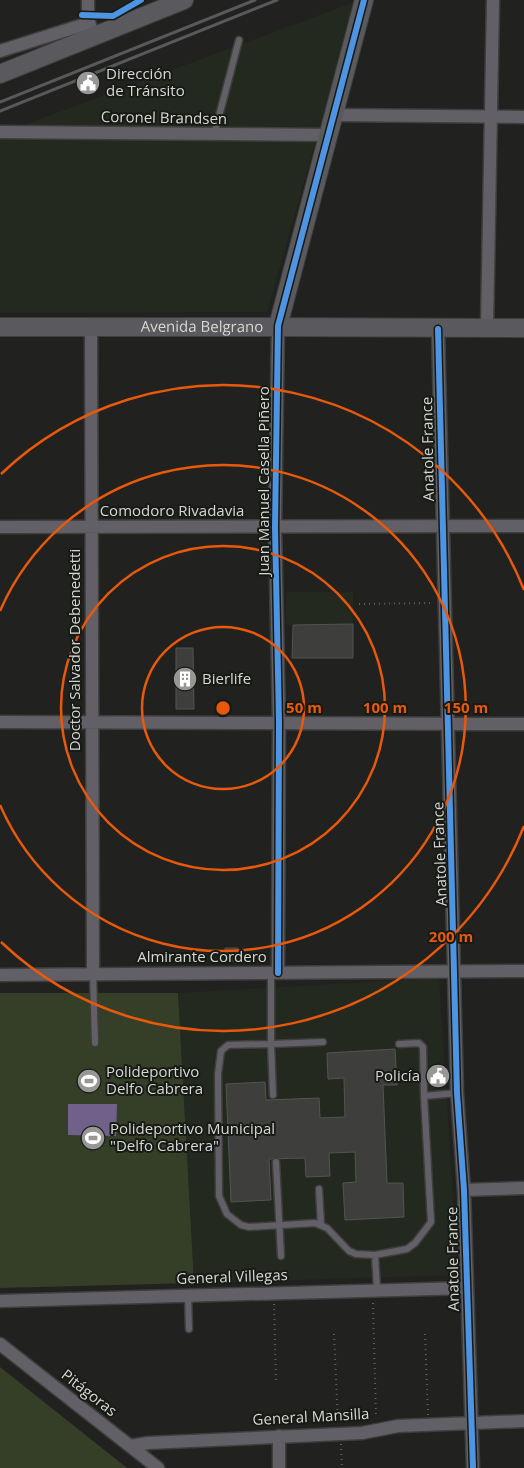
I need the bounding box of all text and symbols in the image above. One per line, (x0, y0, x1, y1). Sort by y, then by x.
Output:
place label: Dirección de Tránsito (106, 63, 185, 100)
public building icon: Dirección de Tránsito (75, 70, 101, 96)
street label: Coronel Brandsen (101, 106, 227, 128)
street label: Avenida Belgrano (141, 316, 263, 336)
street label: Juan Manuel Casella Piñero (253, 386, 273, 578)
street label: Anatole France (416, 397, 438, 501)
street label: Comodoro Rivadavia (100, 500, 244, 520)
street label: Doctor Salvador Debenedetti (64, 549, 84, 751)
building icon: Bierlife (172, 666, 198, 692)
place label: Bierlife (202, 668, 251, 688)
text: 50 m (286, 697, 322, 717)
text: 100 m (363, 697, 407, 717)
text: 150 m (444, 697, 488, 717)
centre of rings (214, 699, 232, 717)
street label: Anatole France (427, 801, 451, 907)
text: 200 m (429, 926, 473, 946)
street label: Almirante Cordero (137, 946, 267, 966)
place label: Polideportivo Delfo Cabrera (106, 1061, 203, 1098)
public building icon: Policía (425, 1063, 451, 1089)
place label: Policía (375, 1065, 420, 1085)
sports icon: Polideportivo Delfo Cabrera (76, 1068, 102, 1094)
place label: Polideportivo Municipal "Delfo Cabrera" (110, 1118, 275, 1155)
sports icon: Polideportivo Municipal "Delfo Cabrera" (80, 1125, 106, 1151)
street label: Anatole France (441, 1207, 463, 1311)
street label: General Villegas (176, 1264, 288, 1288)
street label: Pitágoras (58, 1364, 121, 1420)
street label: General Mansilla (252, 1403, 370, 1429)

